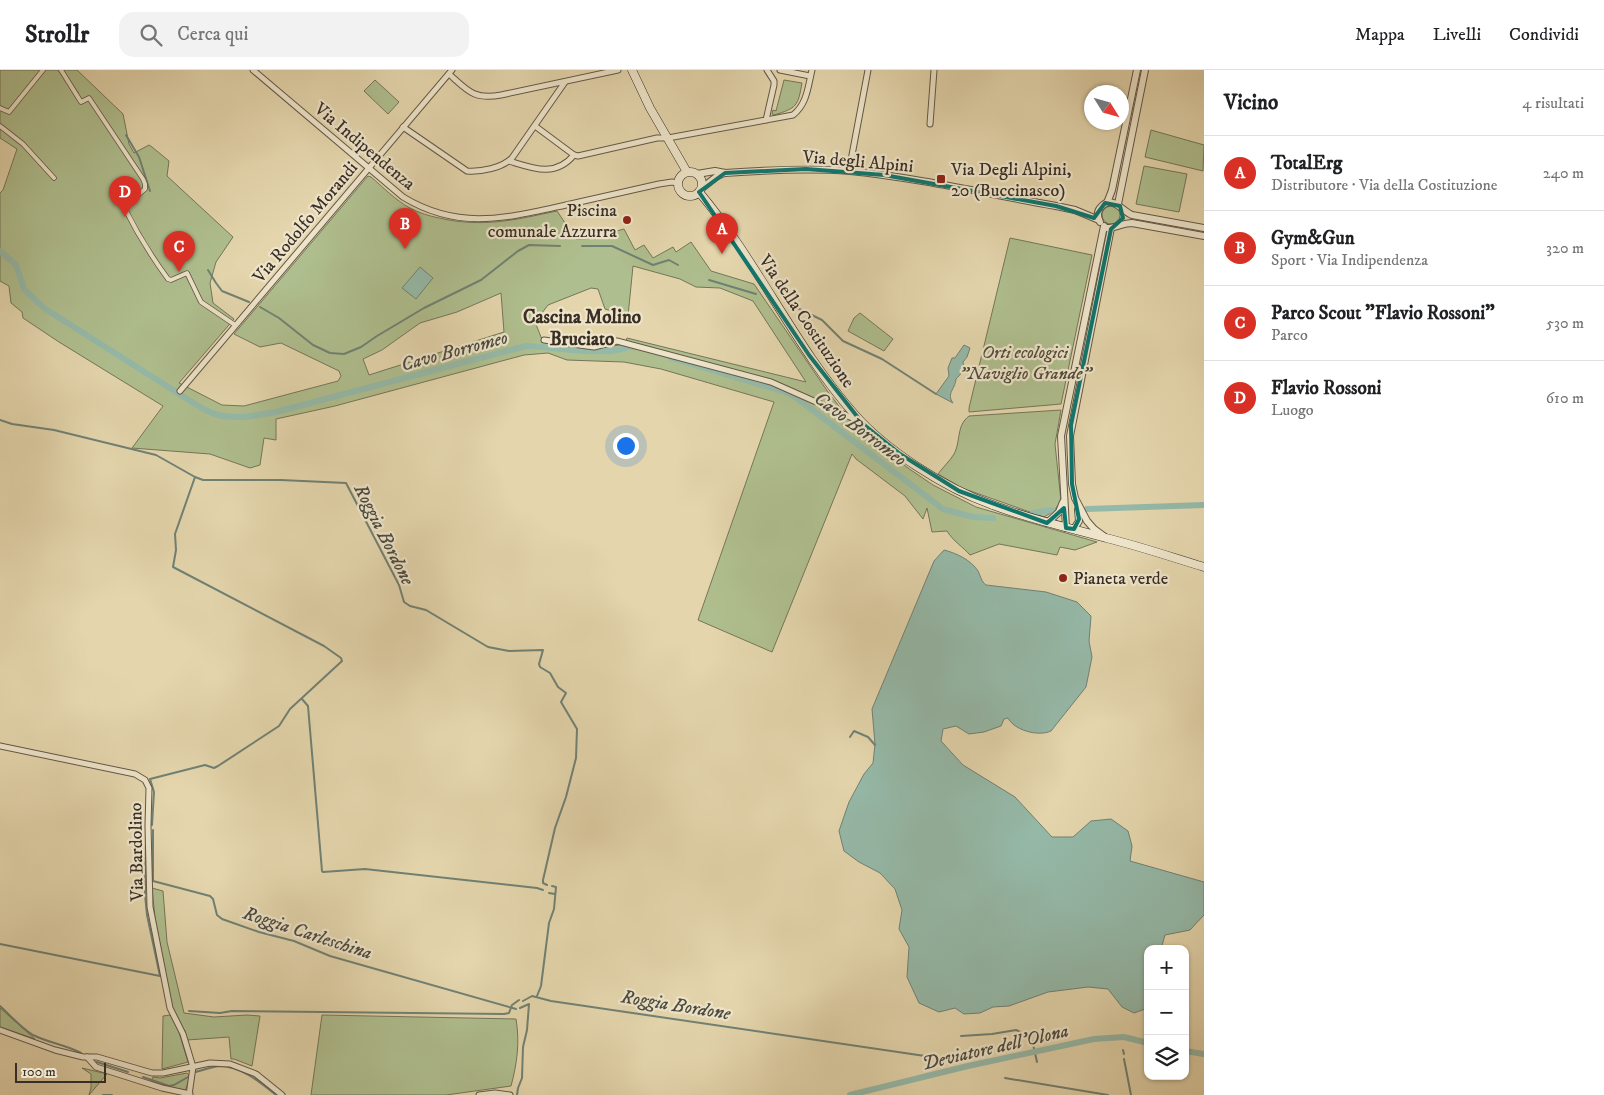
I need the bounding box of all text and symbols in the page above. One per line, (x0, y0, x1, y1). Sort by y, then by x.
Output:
search box (119, 12, 469, 57)
text: Strollr (25, 20, 89, 50)
icon: search (137, 21, 165, 49)
text: Cerca qui (177, 23, 248, 46)
text: Mappa (1355, 24, 1405, 46)
text: Livelli (1433, 24, 1481, 46)
text: Condividi (1509, 24, 1579, 46)
north arrow (1084, 85, 1129, 130)
text: Vicino (1224, 90, 1278, 116)
text: 4 risultati (1522, 93, 1584, 113)
street label: Via Indipendenza (309, 98, 420, 196)
street label: Via degli Alpini (801, 146, 914, 178)
text: TotalErg (1271, 152, 1342, 175)
street label: Via Rodolfo Morandi (248, 158, 363, 289)
place label: Via Degli Alpini, 20 (Buccinasco) (950, 159, 1072, 202)
text: A (1235, 163, 1245, 183)
text: 240 m (1543, 163, 1584, 183)
marker: Via Degli Alpini, 20 (Buccinasco) (935, 173, 947, 185)
text: Distributore · Via della Costituzione (1271, 175, 1497, 195)
pin: D (109, 176, 141, 217)
place label: Piscina comunale Azzurra (488, 200, 617, 243)
pin: B (389, 208, 421, 249)
pin: A (706, 213, 738, 254)
marker: Piscina comunale Azzurra (621, 214, 633, 226)
text: Gym&Gun (1271, 227, 1355, 250)
pin: C (163, 231, 195, 272)
text: B (1235, 238, 1245, 258)
text: 320 m (1546, 238, 1584, 258)
street label: Via della Costituzione (753, 250, 859, 392)
text: Sport · Via Indipendenza (1271, 250, 1428, 270)
text: Parco Scout "Flavio Rossoni" (1271, 302, 1495, 325)
district label: Cascina Molino Bruciato (523, 306, 641, 351)
text: C (1235, 313, 1245, 333)
text: 530 m (1546, 313, 1584, 333)
text: Parco (1271, 325, 1308, 345)
water label: Cavo Borromeo (398, 326, 510, 377)
park label: Orti ecologici "Naviglio Grande" (959, 342, 1094, 385)
text: Flavio Rossoni (1271, 377, 1381, 400)
water label: Cavo Borromeo (809, 387, 911, 471)
text: D (1234, 388, 1246, 408)
text: 610 m (1546, 388, 1584, 408)
text: Luogo (1271, 400, 1314, 420)
your location (613, 433, 639, 459)
water label: Roggia Bordone (348, 479, 419, 589)
place label: Pianeta verde (1073, 568, 1168, 590)
marker: Pianeta verde (1057, 572, 1069, 584)
street label: Via Bardolino (125, 802, 149, 903)
water label: Roggia Carleschina (239, 901, 375, 965)
map controls (1144, 945, 1189, 1080)
button: + (1144, 945, 1189, 990)
water label: Roggia Bordone (619, 985, 733, 1026)
button: − (1144, 990, 1189, 1035)
water label: Deviatore dell'Olona (920, 1019, 1071, 1076)
button: layers (1144, 1035, 1189, 1080)
scale bar (15, 1060, 106, 1083)
text: 100 m (22, 1063, 56, 1081)

